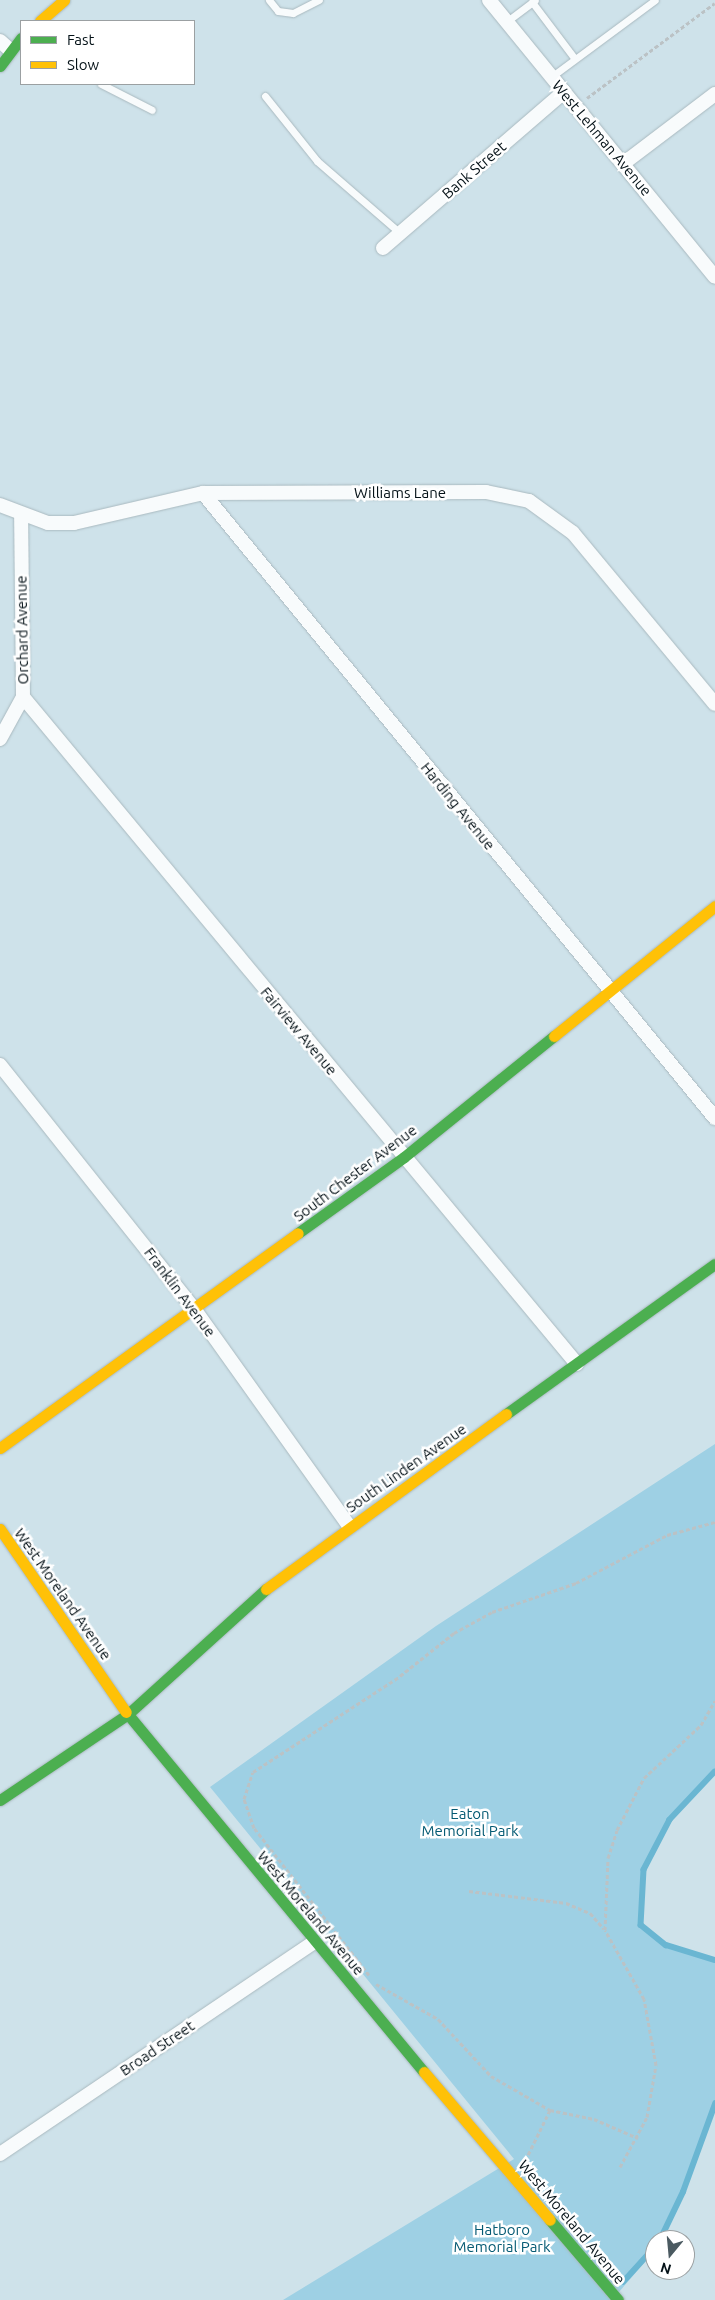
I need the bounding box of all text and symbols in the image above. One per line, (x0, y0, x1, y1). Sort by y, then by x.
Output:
legend (20, 20, 195, 85)
text: Fast (67, 31, 94, 48)
text: Slow (67, 56, 99, 73)
street label: West Lehman Avenue (548, 77, 656, 199)
street label: Bank Street (438, 137, 510, 203)
street label: Williams Lane (354, 484, 446, 502)
street label: Orchard Avenue (12, 575, 32, 685)
street label: Harding Avenue (417, 759, 499, 853)
street label: Fairview Avenue (257, 983, 341, 1079)
street label: South Chester Avenue (290, 1121, 420, 1225)
street label: Franklin Avenue (141, 1244, 219, 1340)
street label: South Linden Avenue (342, 1420, 470, 1516)
street label: West Moreland Avenue (11, 1525, 115, 1663)
park label: Eaton Memorial Park (421, 1804, 519, 1839)
street label: West Moreland Avenue (254, 1847, 368, 1979)
street label: Broad Street (116, 2017, 198, 2079)
street label: West Moreland Avenue (515, 2156, 629, 2288)
park label: Hatboro Memorial Park (453, 2220, 551, 2255)
north arrow (645, 2230, 695, 2280)
text: N (659, 2259, 673, 2278)

